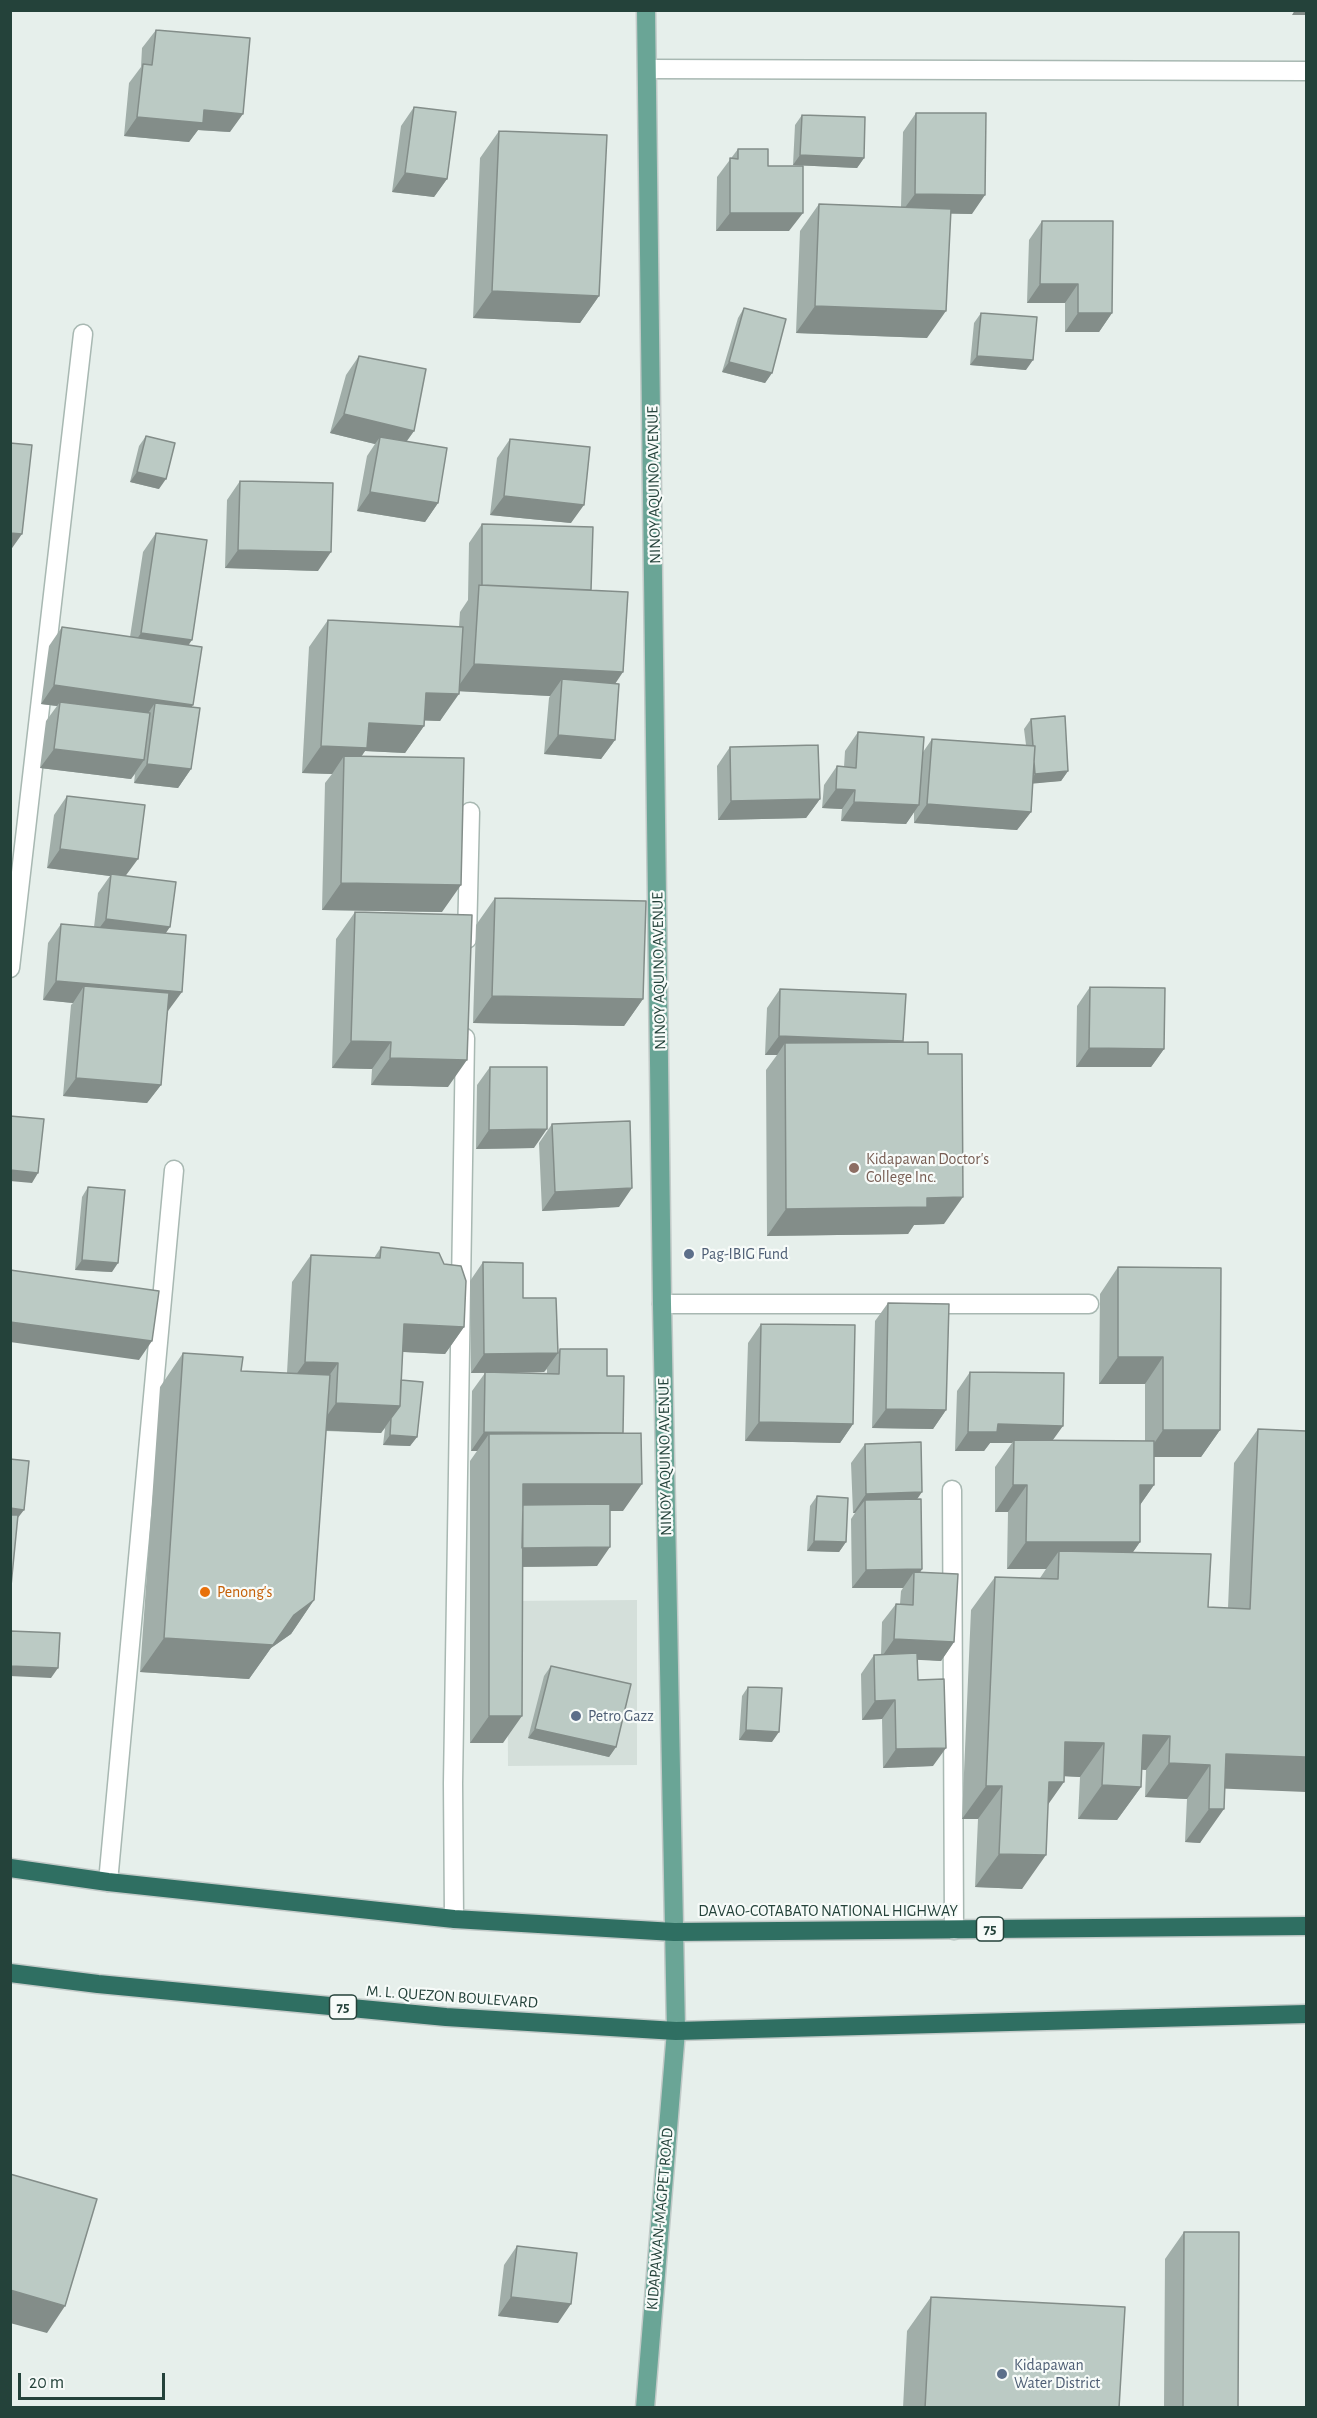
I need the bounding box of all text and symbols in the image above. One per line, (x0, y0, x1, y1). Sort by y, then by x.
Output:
street label: NINOY AQUINO AVENUE (643, 406, 665, 564)
street label: NINOY AQUINO AVENUE (648, 892, 670, 1050)
place label: Kidapawan Doctor's College Inc. (866, 1149, 989, 1187)
marker: Kidapawan Doctor's College Inc. (847, 1161, 861, 1175)
place label: Pag-IBIG Fund (701, 1244, 788, 1264)
marker: Pag-IBIG Fund (682, 1247, 696, 1261)
street label: NINOY AQUINO AVENUE (654, 1378, 676, 1536)
place label: Penong's (217, 1582, 272, 1602)
marker: Penong's (198, 1585, 212, 1599)
place label: Petro Gazz (588, 1706, 654, 1726)
marker: Petro Gazz (569, 1709, 583, 1723)
street label: DAVAO-COTABATO NATIONAL HIGHWAY (698, 1901, 958, 1921)
road number: 75 (976, 1917, 1004, 1941)
street label: M. L. QUEZON BOULEVARD (365, 1981, 539, 2013)
road number: 75 (330, 1995, 356, 2019)
street label: KIDAPAWAN-MAGPET ROAD (642, 2127, 678, 2311)
place label: Kidapawan Water District (1014, 2355, 1100, 2393)
scale bar (21, 2361, 168, 2399)
marker: Kidapawan Water District (995, 2367, 1009, 2381)
text: 20 m (29, 2374, 64, 2392)

